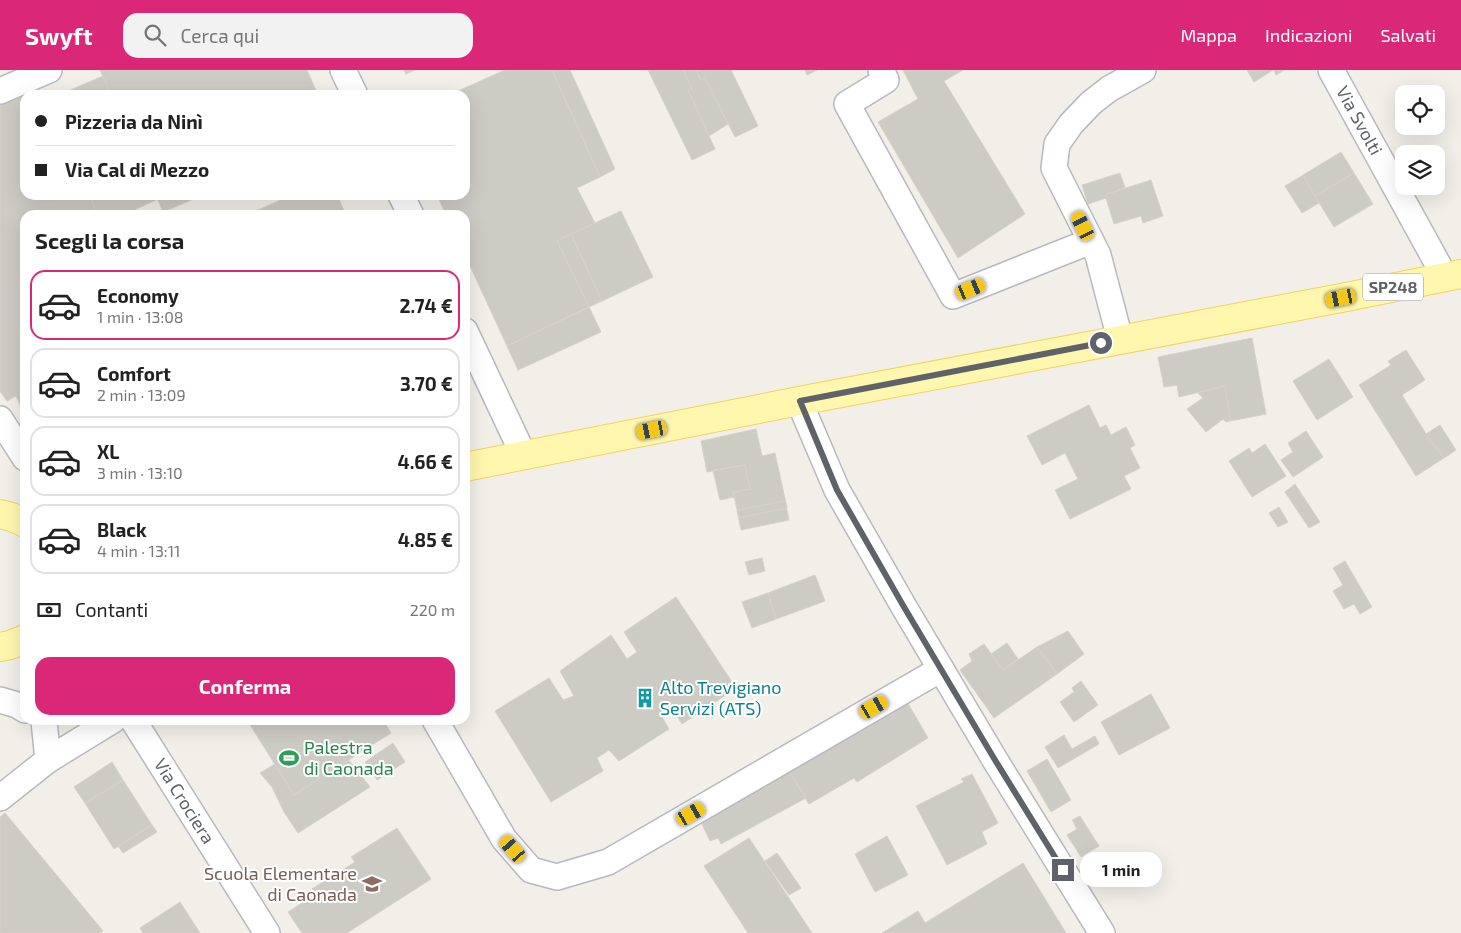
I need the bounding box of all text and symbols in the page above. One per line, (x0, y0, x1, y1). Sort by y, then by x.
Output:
search box (123, 13, 473, 58)
text: Swyft (25, 21, 93, 50)
icon: search (141, 21, 169, 49)
text: Cerca qui (181, 24, 259, 47)
text: Mappa (1181, 24, 1237, 46)
text: Indicazioni (1265, 24, 1352, 46)
text: Salvati (1380, 24, 1436, 46)
street label: Via Svolti (1332, 82, 1388, 159)
map controls (1395, 85, 1445, 195)
button: locate (1395, 85, 1445, 135)
text: Pizzeria da Ninì (65, 110, 203, 133)
button: layers (1395, 145, 1445, 195)
text: Via Cal di Mezzo (65, 158, 209, 181)
car (1069, 209, 1096, 243)
text: Scegli la corsa (35, 227, 184, 253)
road number: SP248 (1363, 273, 1423, 300)
car (954, 276, 987, 302)
icon: car (37, 283, 82, 328)
text: Economy (97, 284, 179, 307)
car (1324, 288, 1357, 308)
text: 2.74 € (400, 294, 453, 317)
text: 1 min · 13:08 (97, 307, 184, 326)
route start (1090, 332, 1112, 354)
icon: car (37, 361, 82, 406)
text: Comfort (97, 362, 171, 385)
text: 3.70 € (400, 372, 453, 395)
text: 2 min · 13:09 (97, 385, 186, 404)
car (635, 420, 668, 440)
icon: car (37, 439, 82, 484)
text: XL (97, 440, 119, 463)
text: 4.66 € (398, 450, 453, 473)
text: 3 min · 13:10 (97, 463, 183, 482)
icon: car (37, 517, 82, 562)
text: Black (97, 518, 147, 541)
text: 4.85 € (398, 528, 453, 551)
text: 4 min · 13:11 (97, 541, 180, 560)
icon: cash (35, 596, 63, 624)
text: Contanti (75, 598, 148, 621)
text: 220 m (410, 600, 455, 619)
button: Conferma (35, 657, 455, 715)
place label: Alto Trevigiano Servizi (ATS) (660, 676, 782, 719)
building icon: Alto Trevigiano Servizi (ATS) (634, 687, 656, 709)
car (857, 693, 890, 721)
place label: Palestra di Caonada (304, 736, 394, 779)
sports icon: Palestra di Caonada (278, 747, 300, 769)
street label: Via Crociera (150, 754, 220, 848)
car (674, 800, 707, 828)
car (497, 833, 528, 865)
callout: 1 min (1080, 852, 1163, 888)
route end (1052, 859, 1074, 881)
text: 1 min (1102, 860, 1140, 879)
place label: Scuola Elementare di Caonada (204, 862, 357, 905)
school or university icon: Scuola Elementare di Caonada (361, 873, 383, 895)

